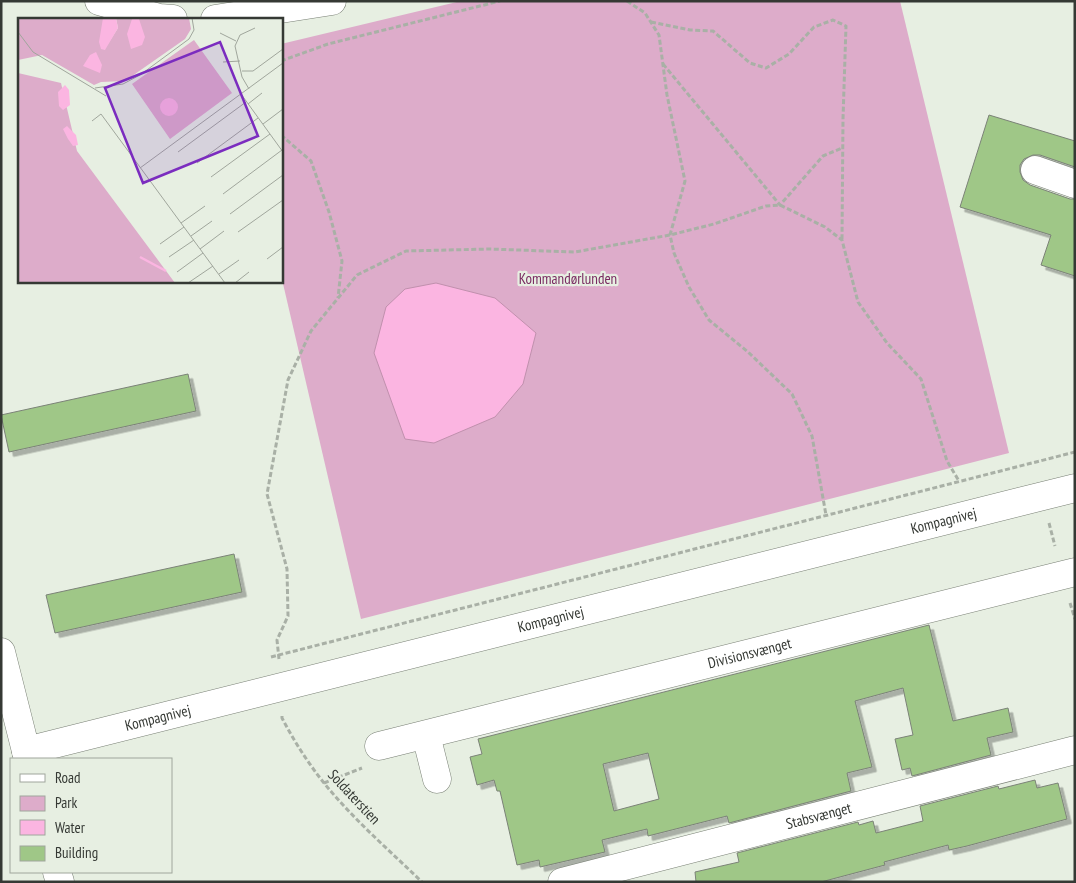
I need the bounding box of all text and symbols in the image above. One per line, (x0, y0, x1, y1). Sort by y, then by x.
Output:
inset map (18, 18, 282, 282)
park label: Kommandørlunden (519, 269, 617, 288)
street label: Kompagnivej (909, 503, 978, 538)
street label: Kompagnivej (516, 602, 586, 636)
street label: Divisionsvænget (706, 633, 793, 672)
street label: Kompagnivej (123, 700, 193, 735)
legend (10, 758, 172, 873)
street label: Soldaterstien (324, 765, 385, 828)
text: Road (55, 768, 81, 787)
text: Park (55, 793, 77, 812)
street label: Stabsvænget (784, 798, 853, 833)
text: Water (55, 818, 86, 837)
text: Building (55, 843, 98, 862)

